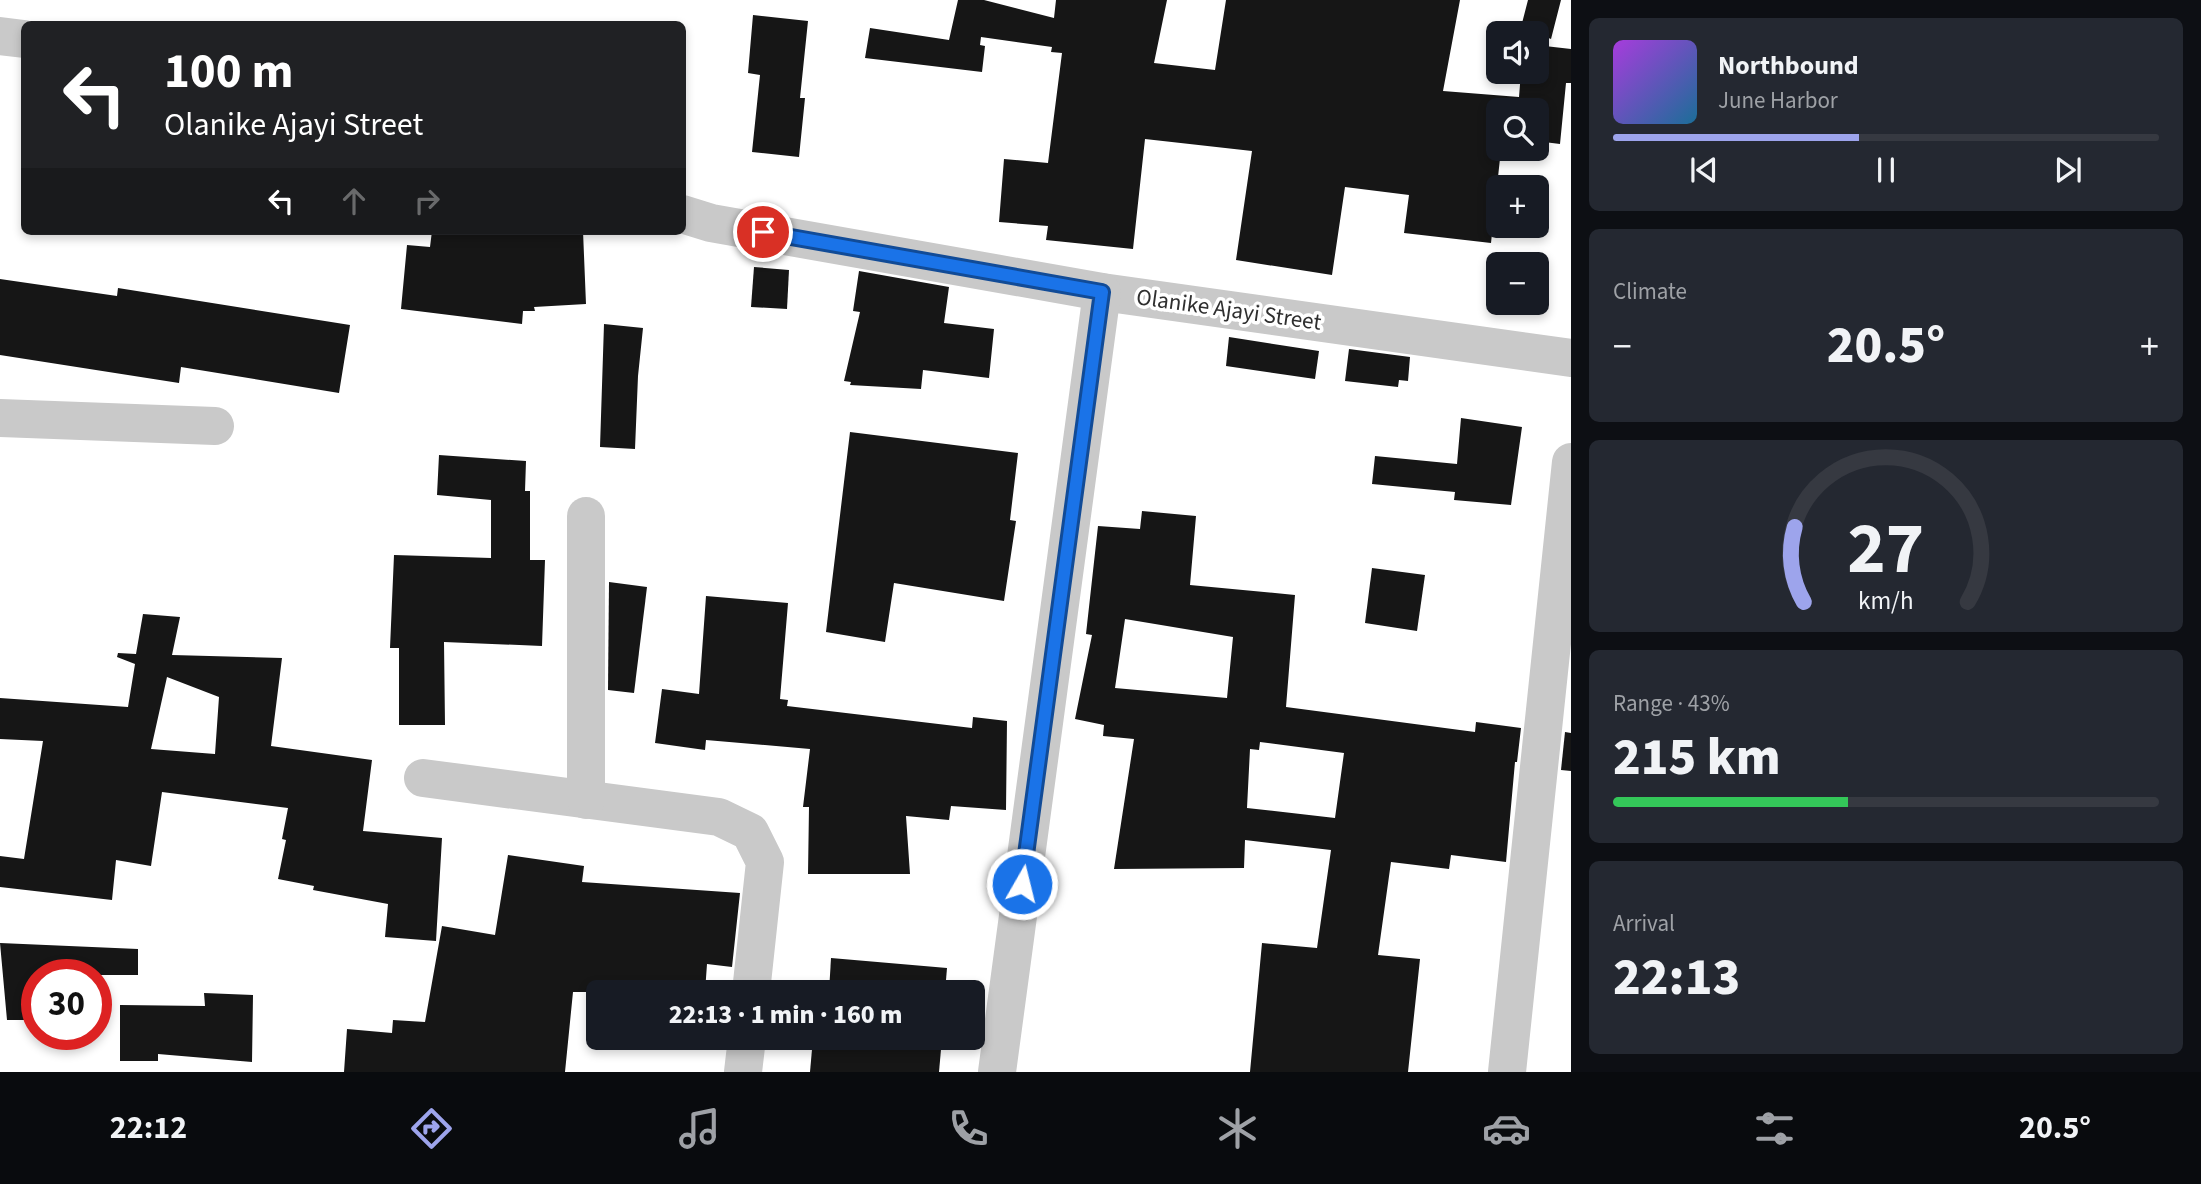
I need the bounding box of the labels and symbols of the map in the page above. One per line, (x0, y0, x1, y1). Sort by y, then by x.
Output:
pin (733, 202, 793, 262)
street label: Olanike Ajayi Street (1134, 280, 1324, 339)
position arrow (985, 847, 1059, 921)
speed limit sign: 30 (21, 959, 112, 1050)

